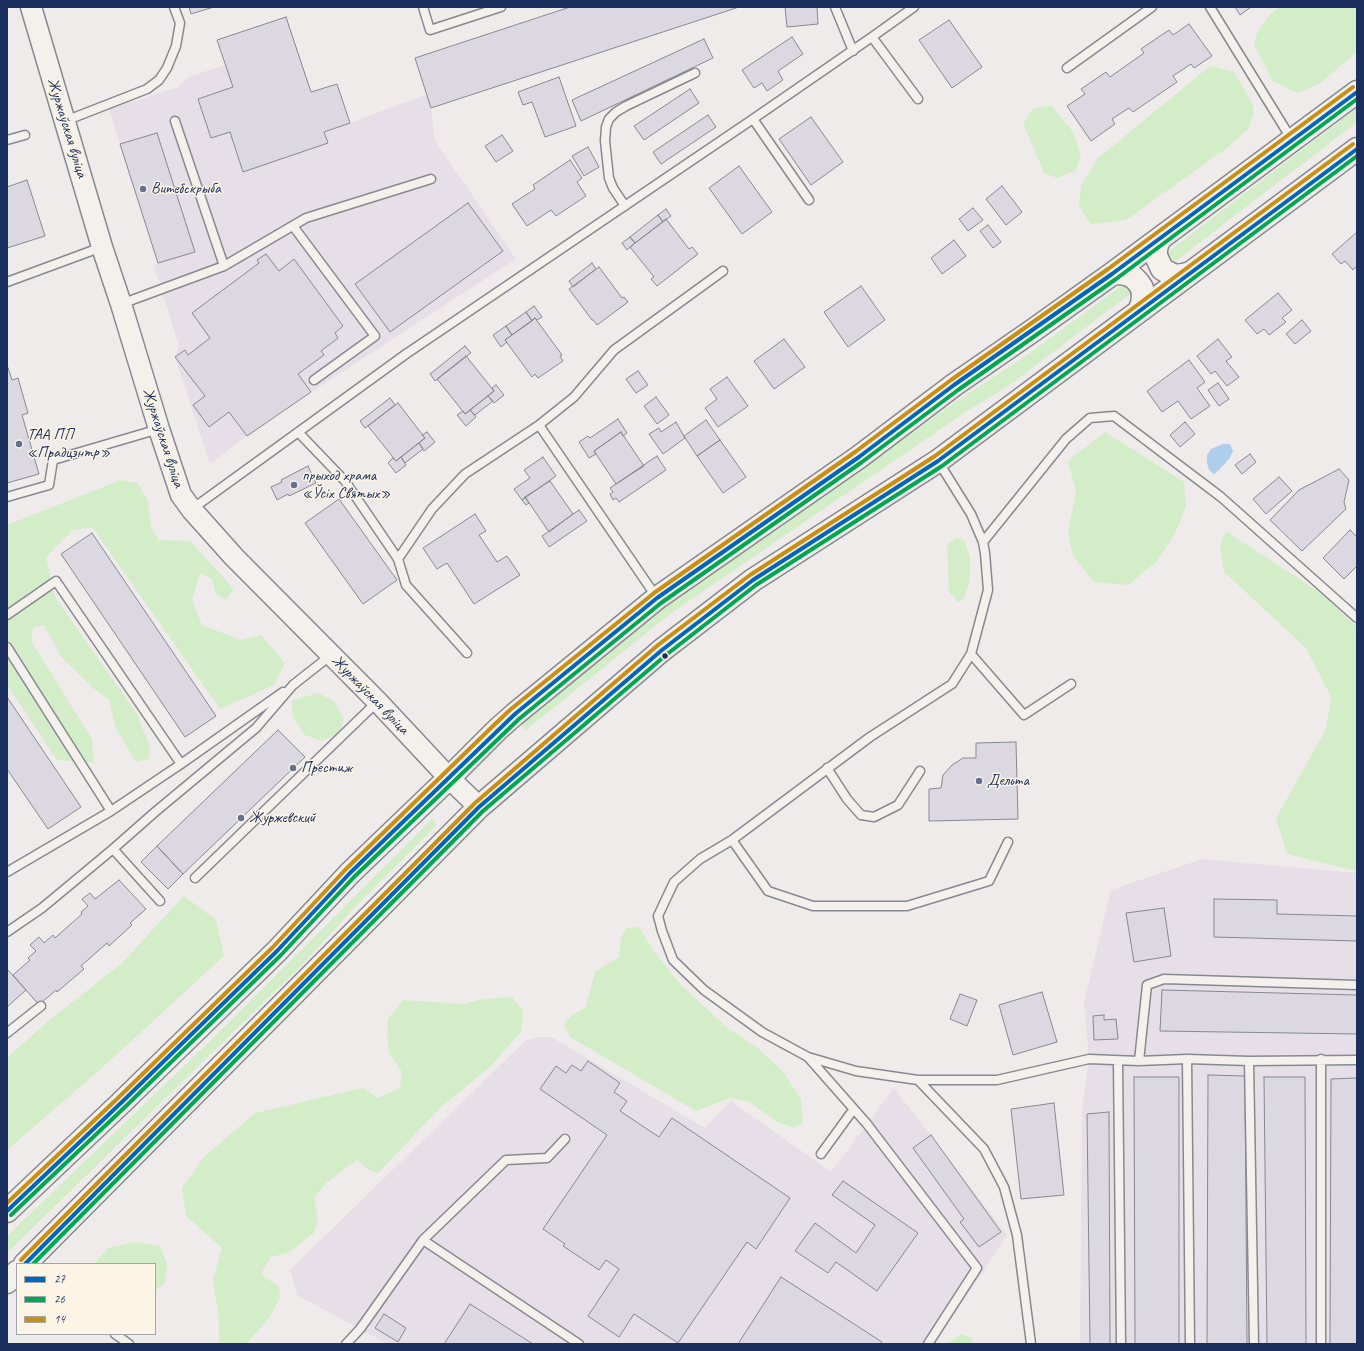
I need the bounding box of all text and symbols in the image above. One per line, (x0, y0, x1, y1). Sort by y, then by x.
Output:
street label: Журжаўская вуліца (43, 76, 91, 180)
place label: Витебскрыба (151, 179, 221, 199)
marker: Витебскрыба (138, 184, 148, 194)
street label: Журжаўская вуліца (138, 386, 188, 490)
place label: ТАА ПП «Прадцэнтр» (27, 425, 110, 463)
marker: ТАА ПП «Прадцэнтр» (14, 439, 24, 449)
place label: прыход храма «Ўсіх Святых» (302, 466, 391, 504)
marker: прыход храма «Ўсіх Святых» (289, 480, 299, 490)
street label: Журжаўская вуліца (327, 651, 413, 739)
unlabelled marker (660, 651, 670, 661)
place label: Престиж (301, 758, 352, 778)
marker: Престиж (288, 763, 298, 773)
place label: Дельта (987, 771, 1029, 791)
marker: Дельта (974, 776, 984, 786)
place label: Журжевский (249, 808, 315, 828)
marker: Журжевский (236, 813, 246, 823)
legend (16, 1263, 156, 1335)
text: 27 (54, 1271, 65, 1287)
text: 26 (54, 1291, 65, 1307)
text: 14 (54, 1311, 65, 1327)

